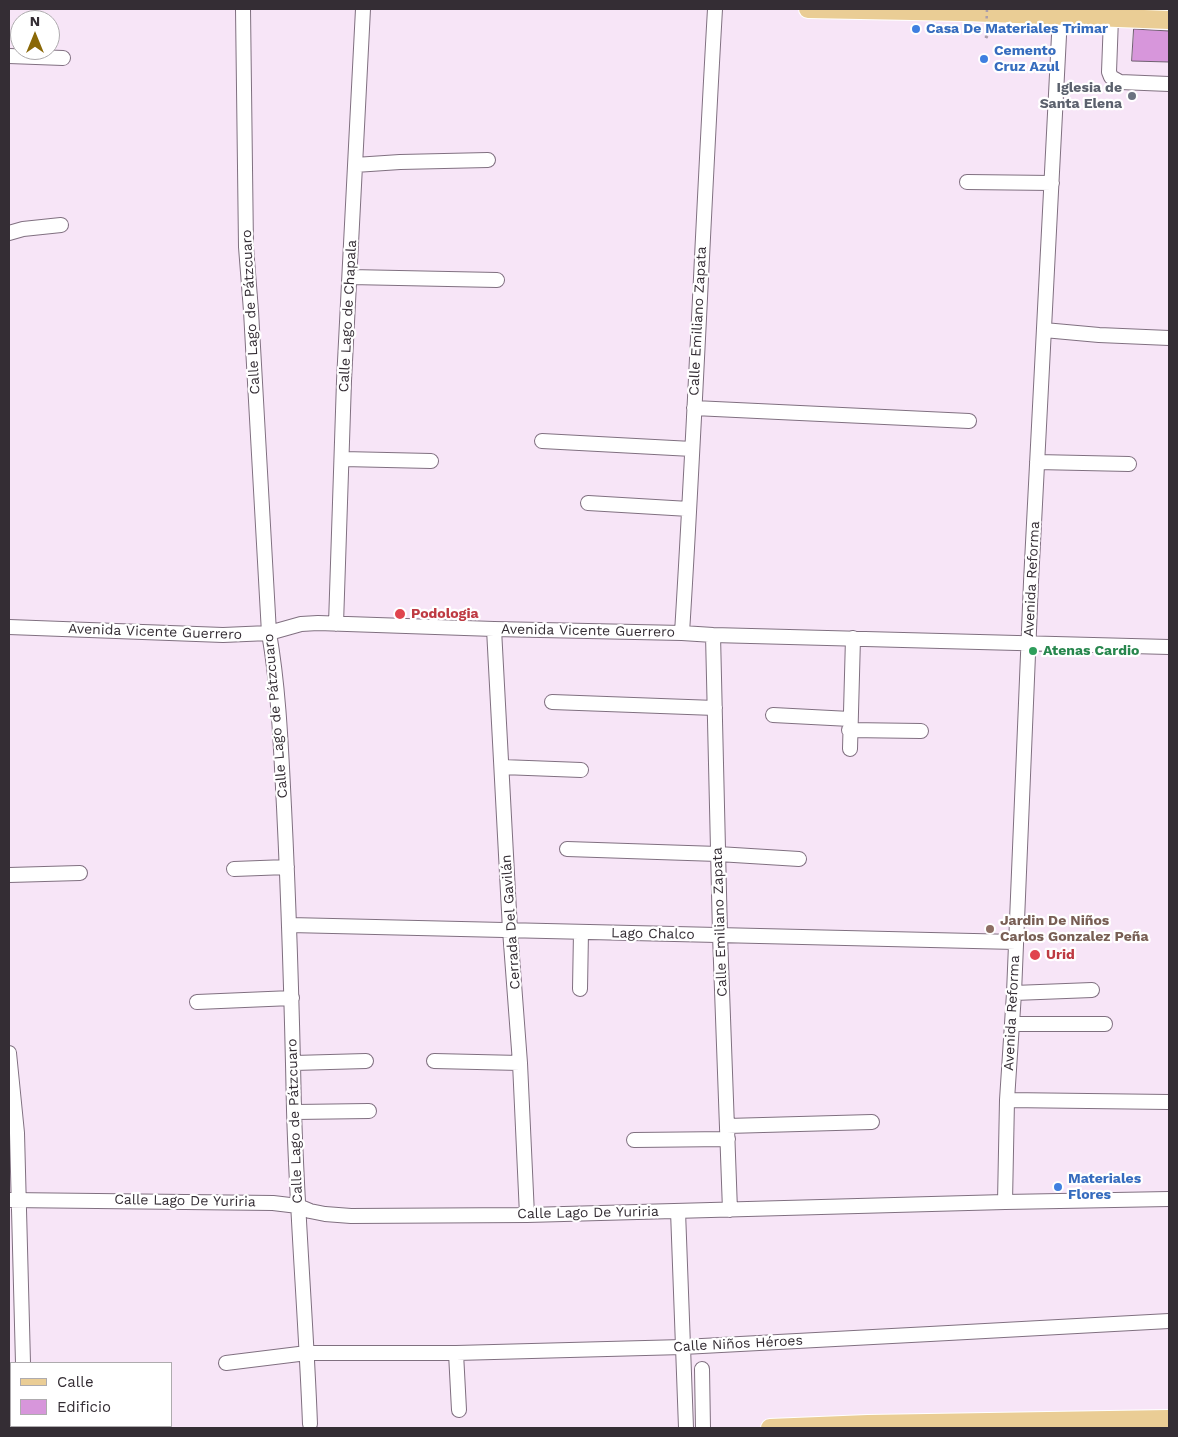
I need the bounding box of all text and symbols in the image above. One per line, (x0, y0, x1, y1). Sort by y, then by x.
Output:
north arrow (10, 10, 60, 60)
text: N (30, 13, 40, 29)
place label: Casa De Materiales Trimar (926, 21, 1108, 37)
marker: Casa De Materiales Trimar (910, 23, 922, 35)
place label: Cemento Cruz Azul (994, 43, 1059, 75)
marker: Cemento Cruz Azul (978, 53, 990, 65)
place label: Iglesia de Santa Elena (1040, 80, 1122, 112)
marker: Iglesia de Santa Elena (1126, 90, 1138, 102)
street label: Calle Lago de Pátzcuaro (238, 229, 264, 395)
street label: Calle Lago de Chapala (336, 239, 360, 393)
street label: Calle Emiliano Zapata (686, 246, 710, 396)
street label: Avenida Reforma (1021, 521, 1043, 637)
place label: Podologia (411, 606, 479, 622)
marker: Podologia (393, 607, 407, 621)
street label: Avenida Vicente Guerrero (68, 621, 242, 643)
street label: Avenida Vicente Guerrero (501, 621, 675, 641)
street label: Calle Lago de Pátzcuaro (260, 633, 292, 799)
place label: Atenas Cardio (1043, 643, 1139, 659)
marker: Atenas Cardio (1027, 645, 1039, 657)
street label: Calle Emiliano Zapata (709, 847, 731, 997)
street label: Cerrada Del Gavilán (498, 854, 524, 990)
place label: Jardin De Niños Carlos Gonzalez Peña (1000, 913, 1149, 946)
marker: Jardin De Niños Carlos Gonzalez Peña (984, 923, 996, 935)
street label: Lago Chalco (611, 925, 695, 943)
place label: Urid (1046, 947, 1075, 963)
marker: Urid (1028, 948, 1042, 962)
street label: Avenida Reforma (1001, 955, 1023, 1071)
street label: Calle Lago de Pátzcuaro (284, 1038, 306, 1204)
place label: Materiales Flores (1068, 1171, 1141, 1204)
marker: Materiales Flores (1052, 1181, 1064, 1193)
street label: Calle Lago De Yuriria (114, 1191, 256, 1211)
street label: Calle Lago De Yuriria (517, 1203, 659, 1223)
street label: Calle Niños Héroes (673, 1332, 803, 1356)
legend (10, 1362, 172, 1427)
text: Calle (57, 1373, 94, 1391)
text: Edificio (57, 1398, 111, 1416)

